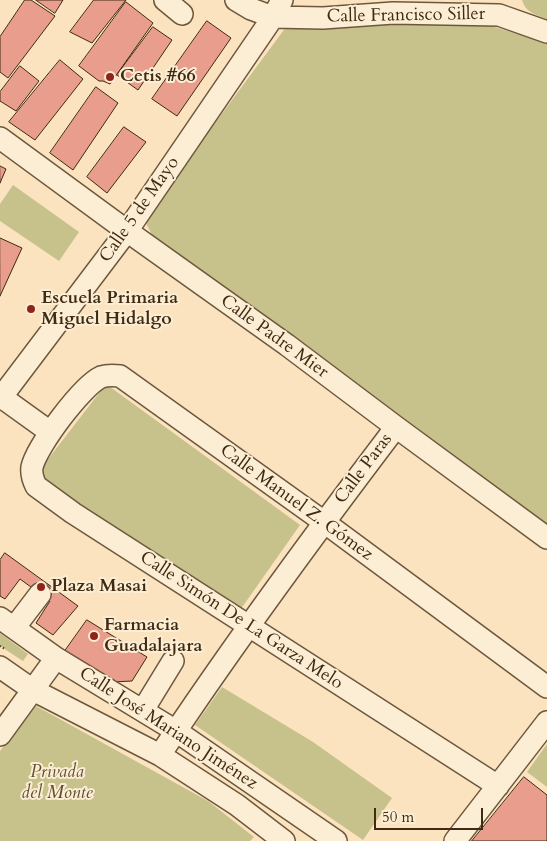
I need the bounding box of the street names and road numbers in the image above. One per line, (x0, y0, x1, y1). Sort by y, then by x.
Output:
street label: Calle Francisco Siller (327, 4, 485, 28)
street label: Calle 5 de Mayo (95, 153, 185, 267)
street label: Calle Padre Mier (216, 291, 332, 383)
street label: Calle Paras (331, 430, 397, 508)
street label: Calle Manuel Z. Gómez (215, 440, 377, 566)
street label: Calle Simón De La Garza Melo (135, 547, 347, 695)
street label: Calle José Mariano Jiménez (75, 663, 261, 795)

